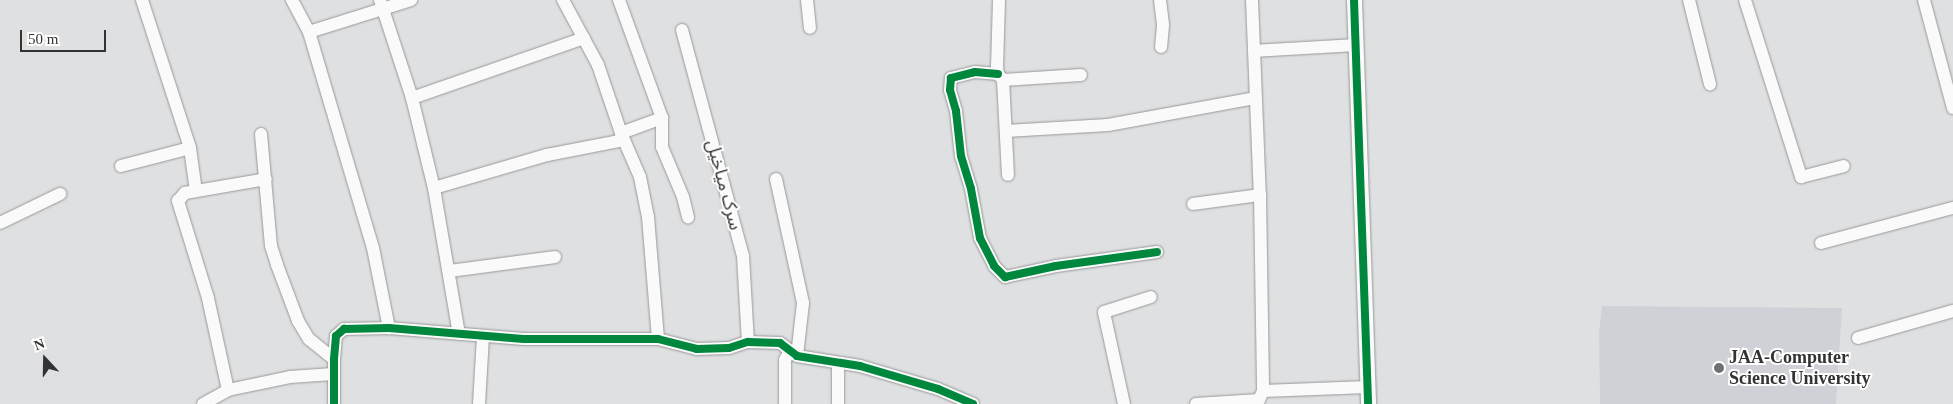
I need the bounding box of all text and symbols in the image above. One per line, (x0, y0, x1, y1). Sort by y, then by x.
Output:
scale bar (22, 20, 109, 52)
text: 50 m (28, 31, 58, 47)
street label: سرک میاخیل (702, 137, 746, 233)
north arrow (20, 334, 70, 384)
text: N (32, 336, 47, 353)
place label: JAA-Computer Science University (1729, 347, 1870, 389)
marker: JAA-Computer Science University (1713, 362, 1725, 374)

